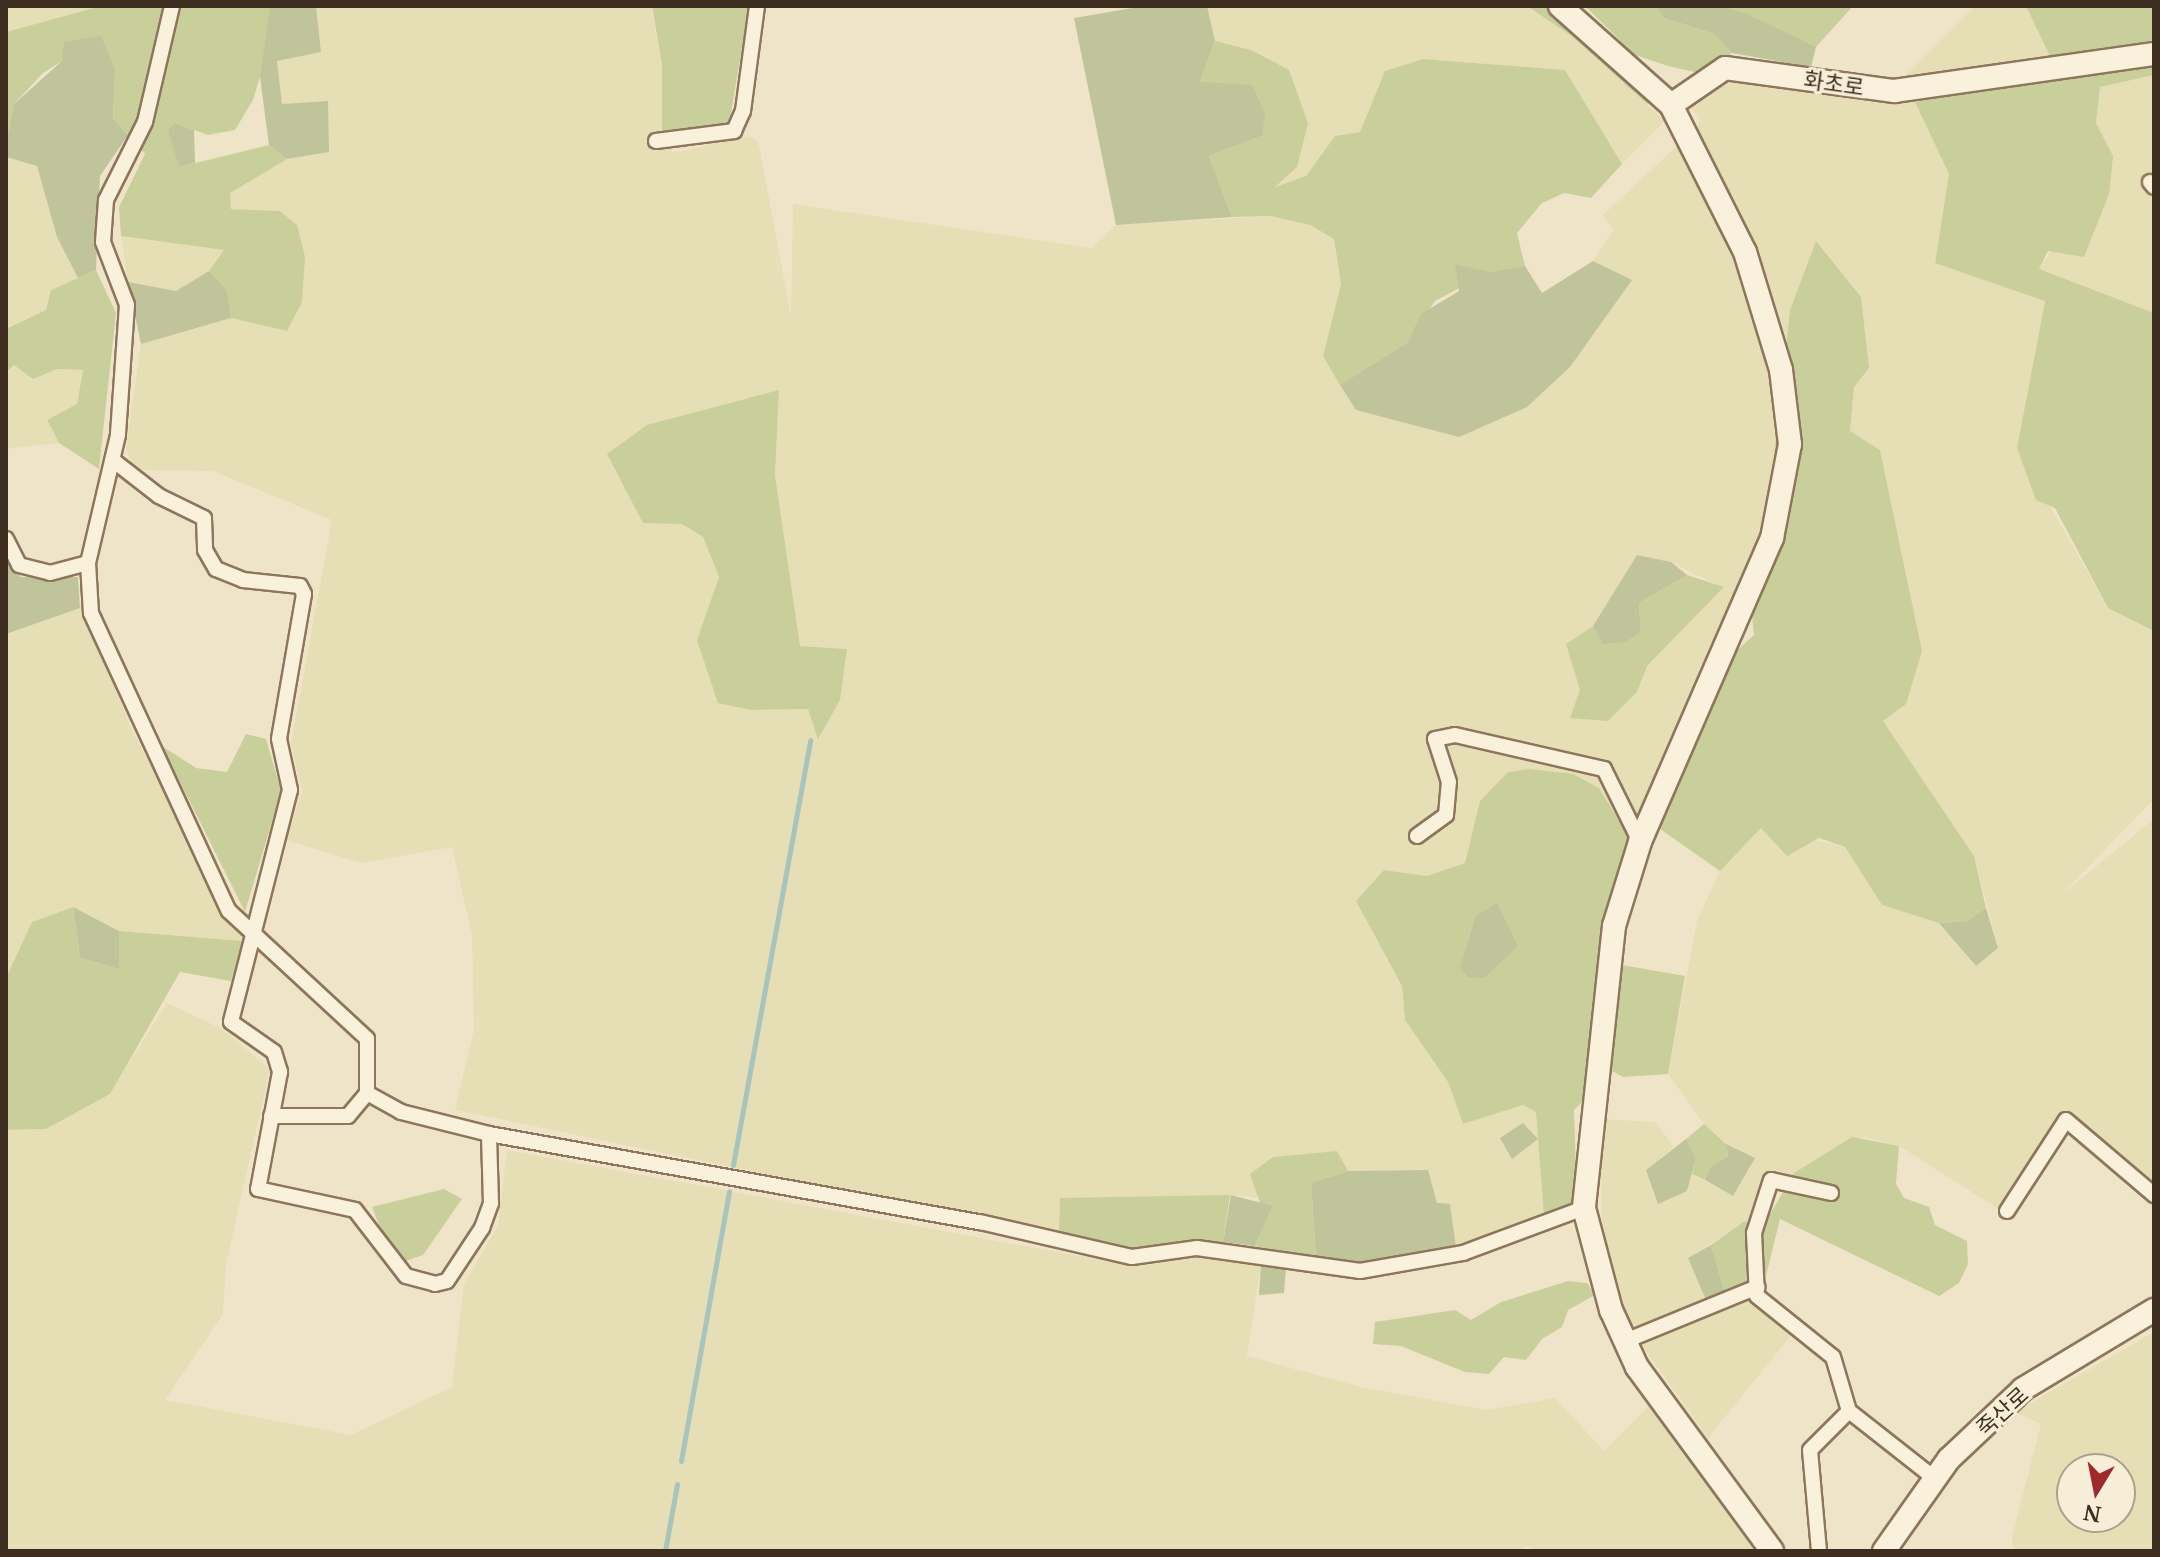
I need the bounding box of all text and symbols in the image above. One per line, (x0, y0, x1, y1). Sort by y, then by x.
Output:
street label: 화초로 (1802, 66, 1866, 100)
street label: 죽산로 (1971, 1381, 2033, 1441)
north arrow (2056, 1453, 2136, 1533)
text: N (2081, 1498, 2103, 1531)

